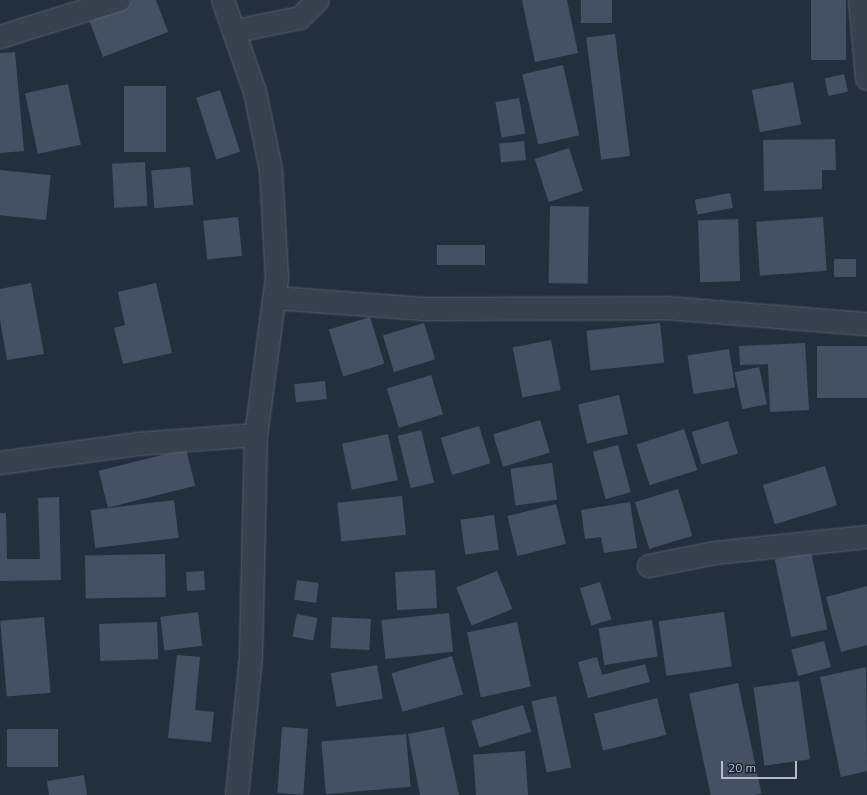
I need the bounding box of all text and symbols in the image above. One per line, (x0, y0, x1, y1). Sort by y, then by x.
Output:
scale bar (723, 753, 799, 779)
text: 20 m (728, 760, 756, 775)

